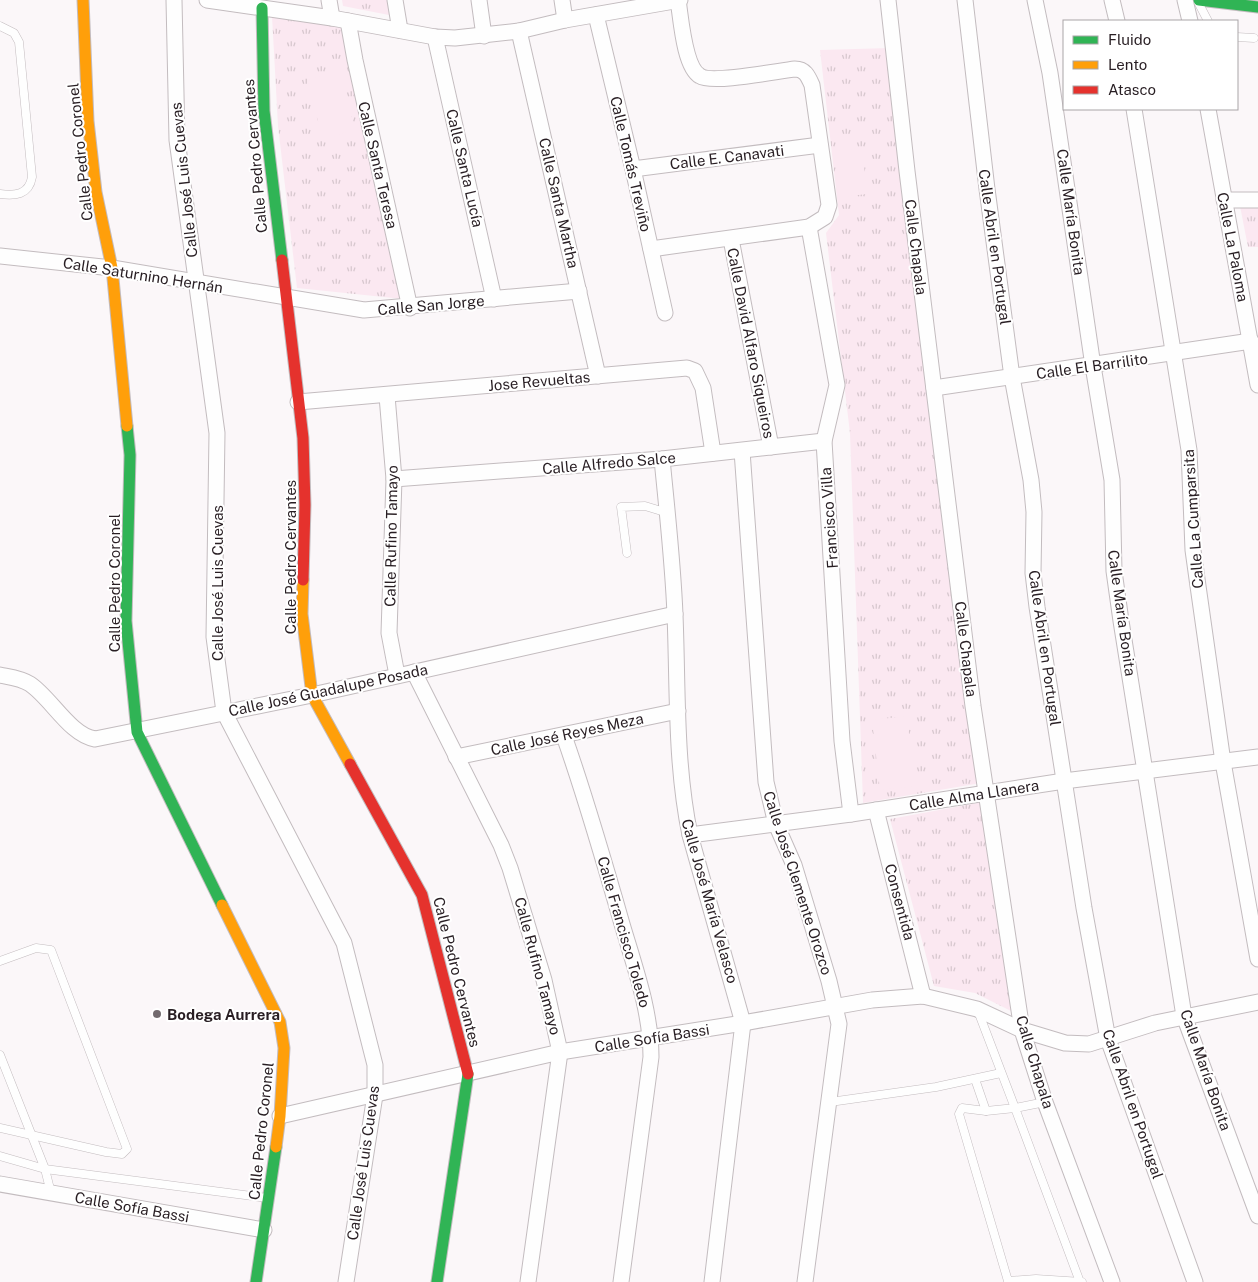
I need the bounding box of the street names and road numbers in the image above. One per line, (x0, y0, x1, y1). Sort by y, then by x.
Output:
street label: Calle Pedro Cervantes (240, 78, 270, 234)
street label: Calle Pedro Coronel (64, 82, 96, 222)
street label: Calle Tomás Treviño (607, 94, 655, 234)
street label: Calle Santa Teresa (355, 100, 401, 230)
street label: Calle José Luis Cuevas (167, 102, 201, 258)
street label: Calle Santa Lucía (443, 107, 487, 229)
street label: Calle Santa Martha (536, 136, 582, 270)
street label: Calle E. Canavati (669, 142, 785, 172)
street label: Calle María Bonita (1054, 148, 1088, 276)
street label: Calle Abril en Portugal (976, 168, 1014, 326)
street label: Calle La Paloma (1214, 191, 1252, 303)
street label: Calle Chapala (902, 198, 930, 296)
street label: Calle David Alfaro Siqueiros (724, 246, 778, 440)
street label: Calle Saturnino Hernán (62, 254, 224, 296)
street label: Calle San Jorge (377, 292, 485, 318)
street label: Calle El Barrilito (1035, 350, 1149, 382)
street label: Jose Revueltas (487, 368, 591, 394)
street label: Calle Alfredo Salce (541, 449, 677, 477)
street label: Calle La Cumparsita (1180, 449, 1206, 589)
street label: Calle Rufino Tamayo (381, 465, 401, 607)
street label: Francisco Villa (817, 467, 841, 569)
street label: Calle Pedro Cervantes (282, 480, 299, 634)
street label: Calle José Luis Cuevas (209, 505, 226, 661)
street label: Calle Pedro Coronel (106, 514, 123, 652)
street label: Calle María Bonita (1105, 549, 1139, 677)
street label: Calle Abril en Portugal (1026, 569, 1064, 727)
street label: Calle Chapala (952, 600, 980, 698)
street label: Calle José Guadalupe Posada (227, 661, 429, 719)
street label: Calle José Reyes Meza (489, 709, 645, 759)
street label: Calle Alma Llanera (908, 776, 1040, 814)
street label: Calle José Clemente Orozco (760, 789, 836, 977)
street label: Calle José María Velasco (678, 817, 742, 985)
street label: Calle Francisco Toledo (594, 854, 654, 1010)
street label: Consentida (882, 862, 918, 942)
street label: Calle Pedro Cervantes (430, 895, 484, 1049)
street label: Calle Rufino Tamayo (511, 895, 565, 1037)
street label: Calle María Bonita (1177, 1007, 1235, 1133)
street label: Calle Chapala (1013, 1014, 1057, 1110)
street label: Calle Sofía Bassi (593, 1021, 711, 1055)
street label: Calle Abril en Portugal (1099, 1027, 1167, 1181)
street label: Calle Pedro Coronel (245, 1061, 277, 1201)
street label: Calle José Luis Cuevas (344, 1085, 382, 1241)
street label: Calle Sofía Bassi (73, 1189, 191, 1225)

